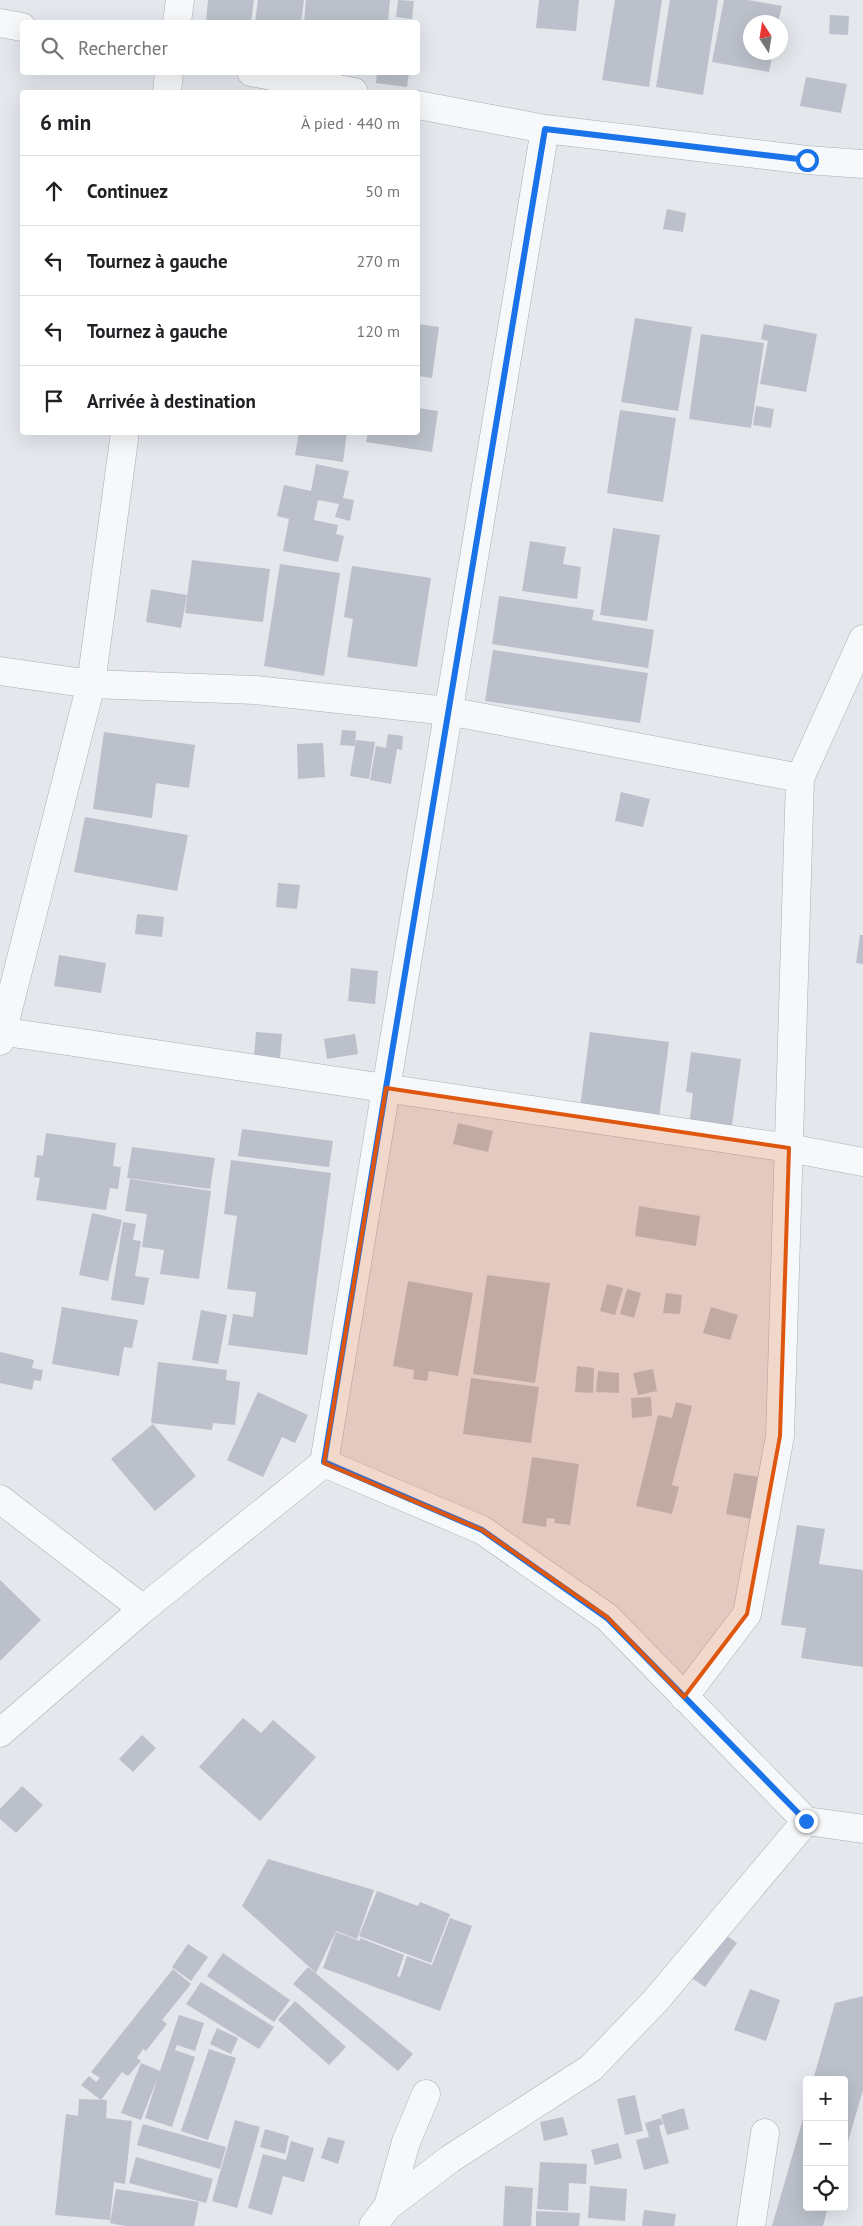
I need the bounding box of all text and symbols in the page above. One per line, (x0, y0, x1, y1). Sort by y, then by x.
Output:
north arrow (743, 15, 788, 60)
search box (20, 20, 420, 75)
icon: search (38, 34, 66, 62)
text: Rechercher (78, 36, 168, 60)
text: 6 min (40, 109, 91, 136)
text: À pied · 440 m (301, 113, 400, 133)
route start (796, 149, 819, 172)
icon: ahead (40, 177, 68, 205)
text: Continuez (87, 179, 168, 203)
text: 50 m (365, 181, 400, 201)
icon: left (40, 247, 68, 275)
text: Tournez à gauche (87, 249, 228, 273)
text: 270 m (357, 251, 400, 271)
icon: left (40, 317, 68, 345)
text: Tournez à gauche (87, 319, 228, 343)
text: 120 m (357, 321, 400, 341)
icon: arrive (40, 387, 68, 415)
text: Arrivée à destination (87, 389, 256, 413)
route end (795, 1810, 818, 1833)
map controls (803, 2076, 848, 2211)
button: + (803, 2076, 848, 2121)
button: − (803, 2121, 848, 2166)
button: locate (803, 2166, 848, 2211)

